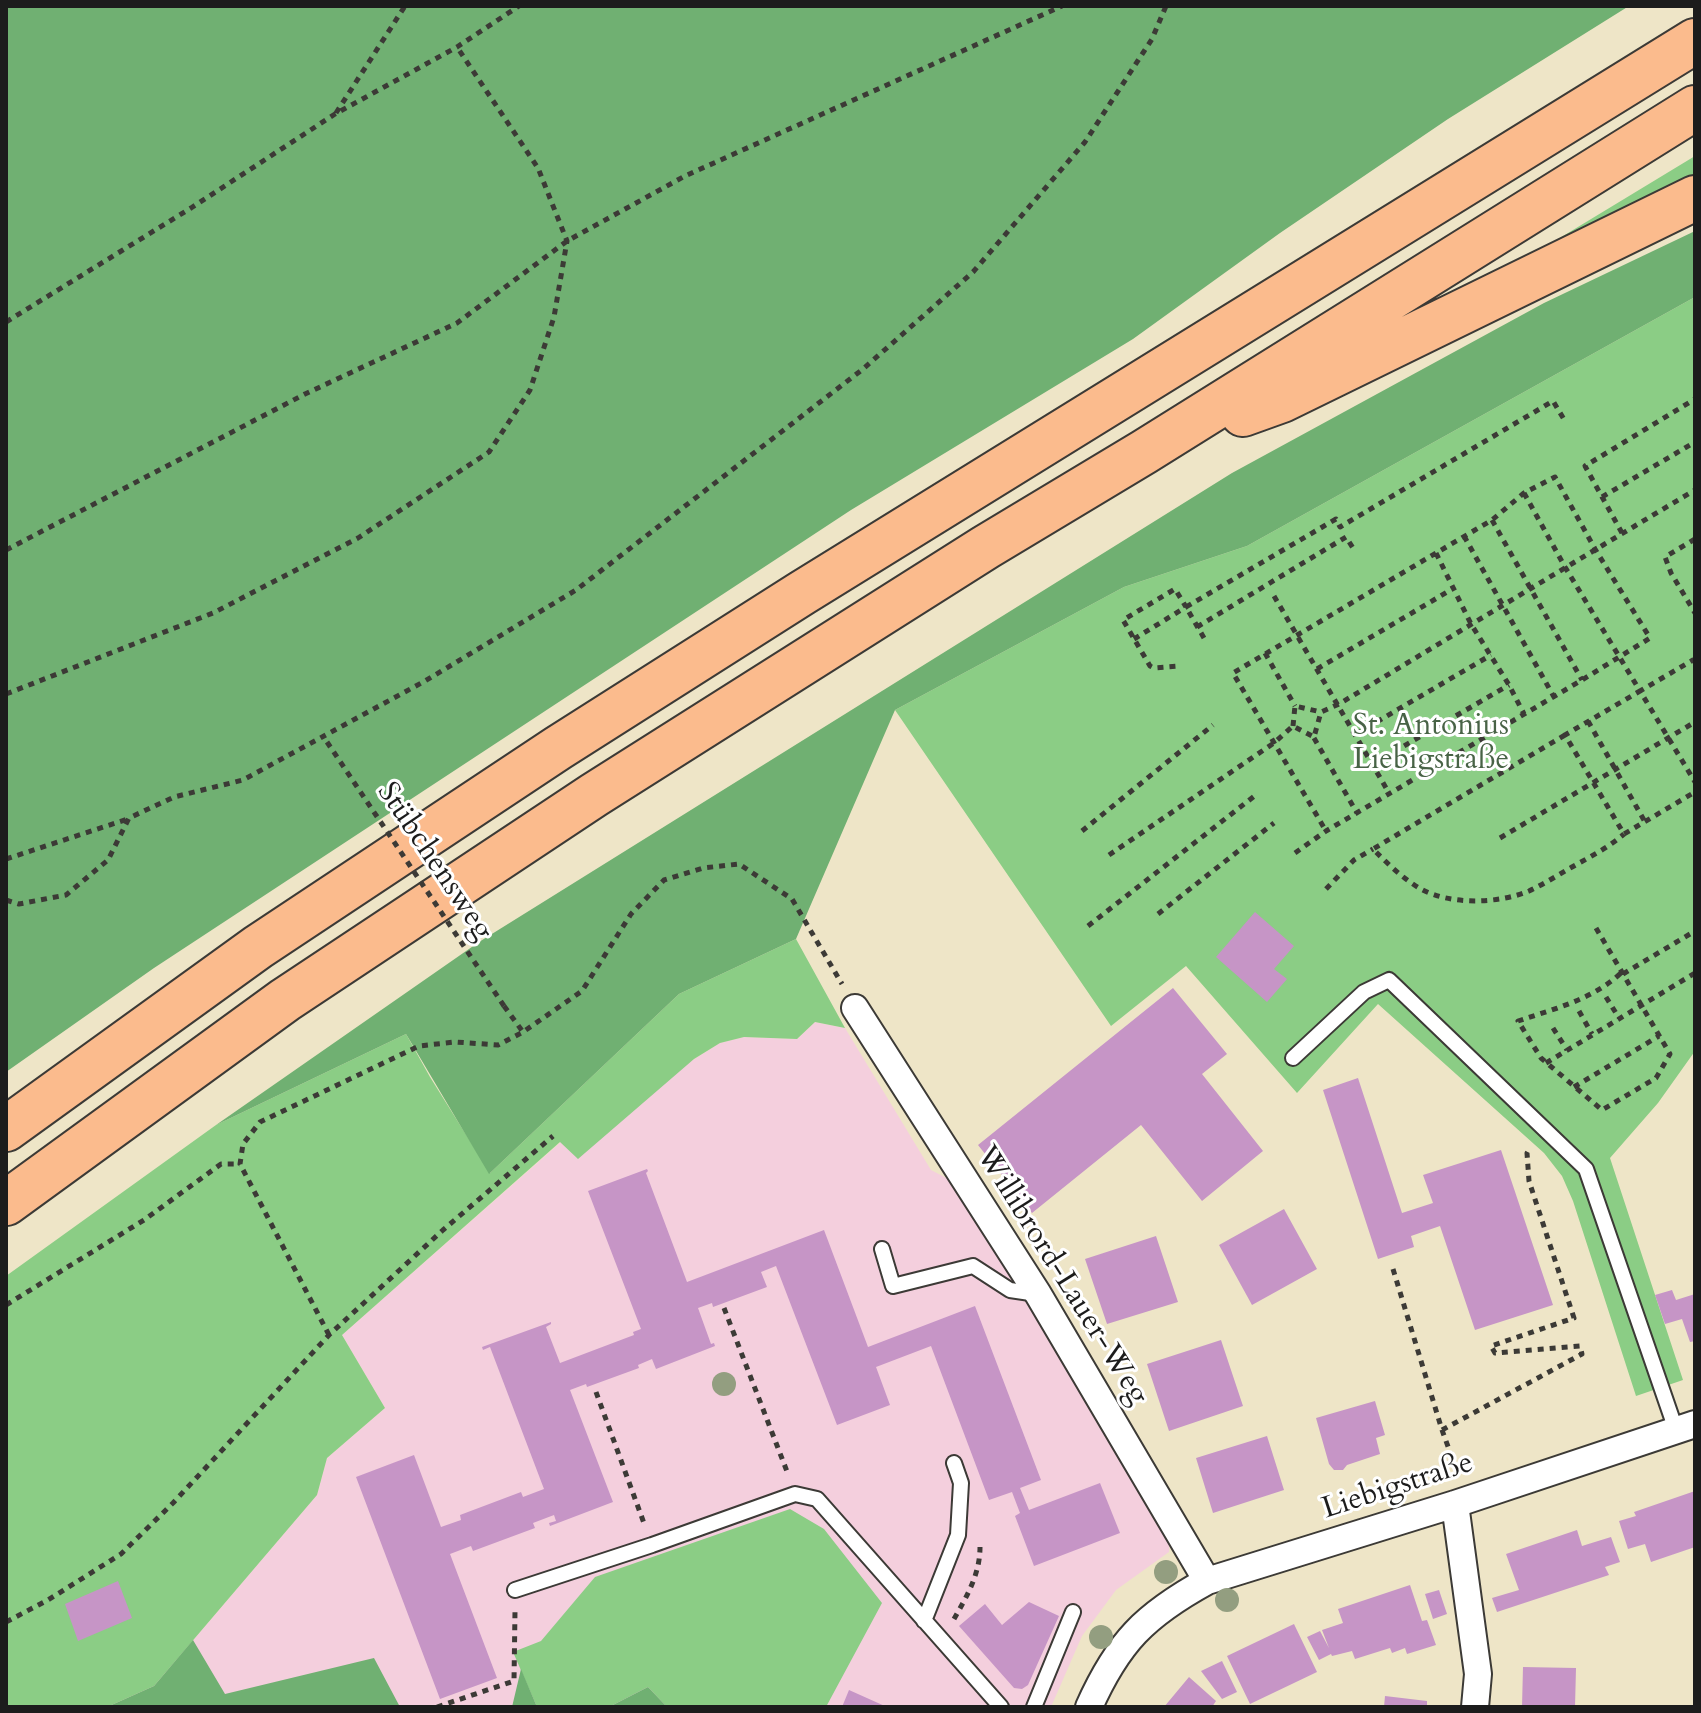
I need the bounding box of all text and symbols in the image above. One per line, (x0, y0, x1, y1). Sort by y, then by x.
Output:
park label: St. Antonius Liebigstraße (1353, 709, 1509, 780)
street label: Stübchensweg (368, 776, 500, 948)
street label: Willibrord-Lauer-Weg (967, 1140, 1155, 1412)
street label: Liebigstraße (1318, 1446, 1478, 1528)

